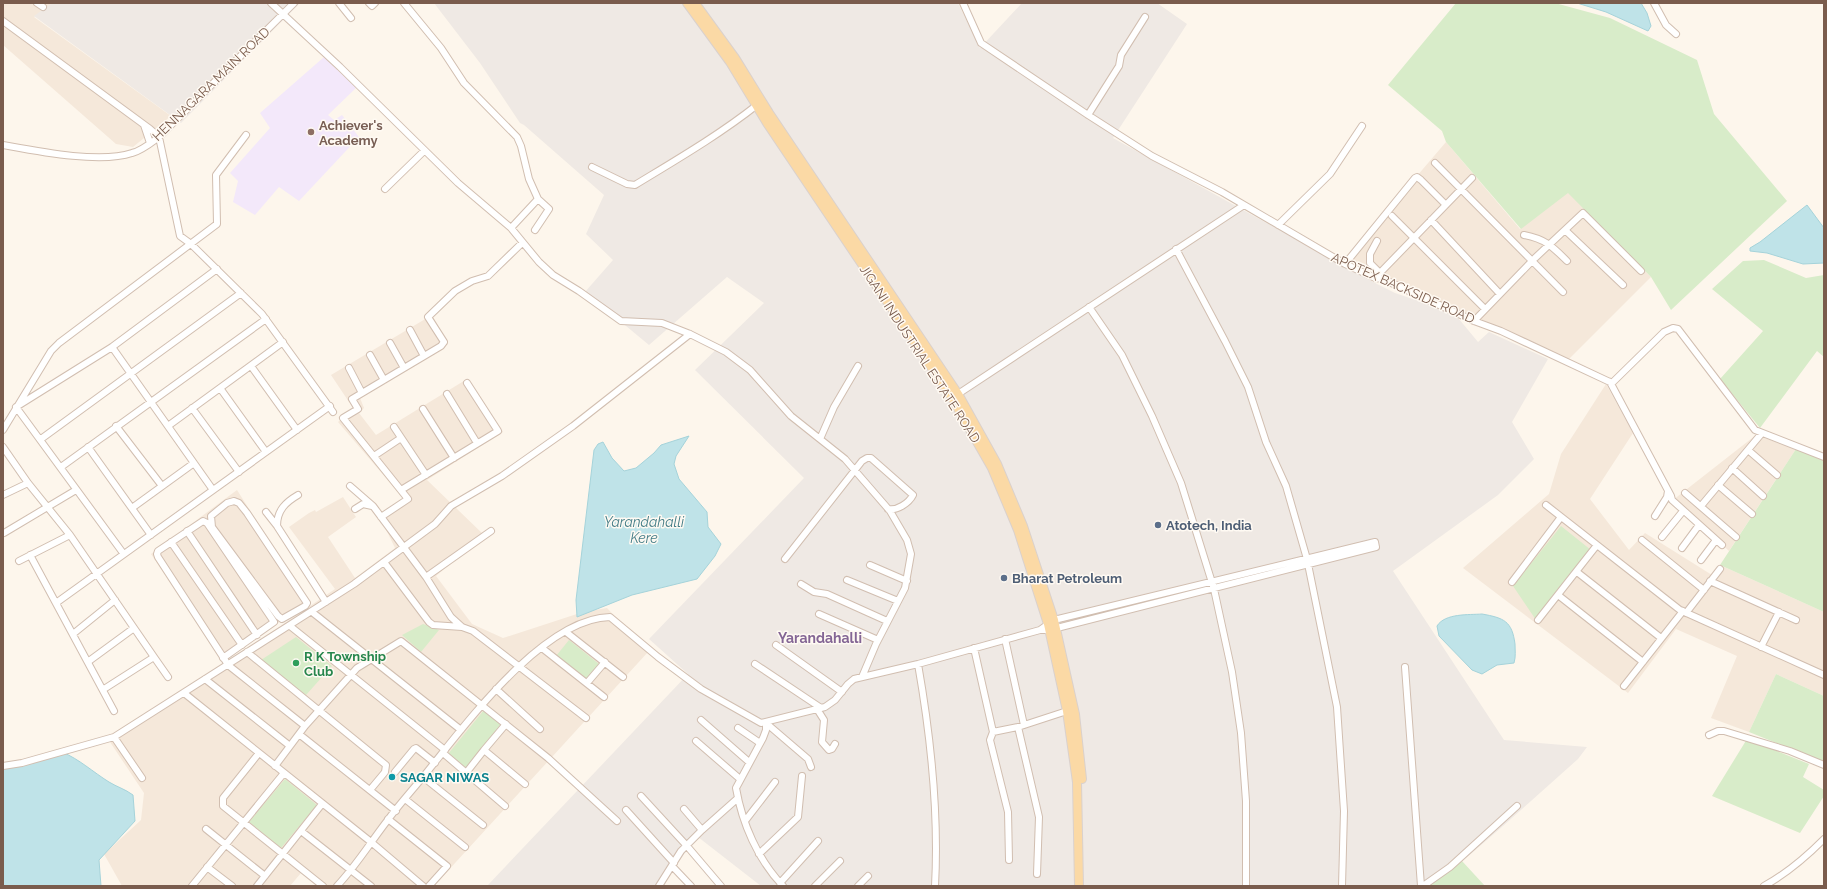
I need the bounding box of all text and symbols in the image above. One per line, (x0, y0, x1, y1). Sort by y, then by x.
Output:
street label: HENNAGARA MAIN ROAD (149, 24, 273, 144)
place label: Achiever's Academy (319, 118, 383, 148)
marker: Achiever's Academy (306, 127, 316, 137)
street label: APOTEX BACKSIDE ROAD (1329, 250, 1477, 326)
street label: JIGANI INDUSTRIAL ESTATE ROAD (857, 262, 983, 446)
water label: Yarandahalli Kere (604, 514, 685, 546)
place label: Atotech, India (1166, 518, 1252, 533)
marker: Atotech, India (1153, 520, 1163, 530)
place label: Bharat Petroleum (1012, 571, 1122, 586)
marker: Bharat Petroleum (999, 573, 1009, 583)
district label: Yarandahalli (778, 630, 862, 646)
place label: R K Township Club (304, 649, 386, 679)
marker: R K Township Club (291, 658, 301, 668)
place label: SAGAR NIWAS (400, 770, 489, 785)
marker: SAGAR NIWAS (387, 772, 397, 782)

